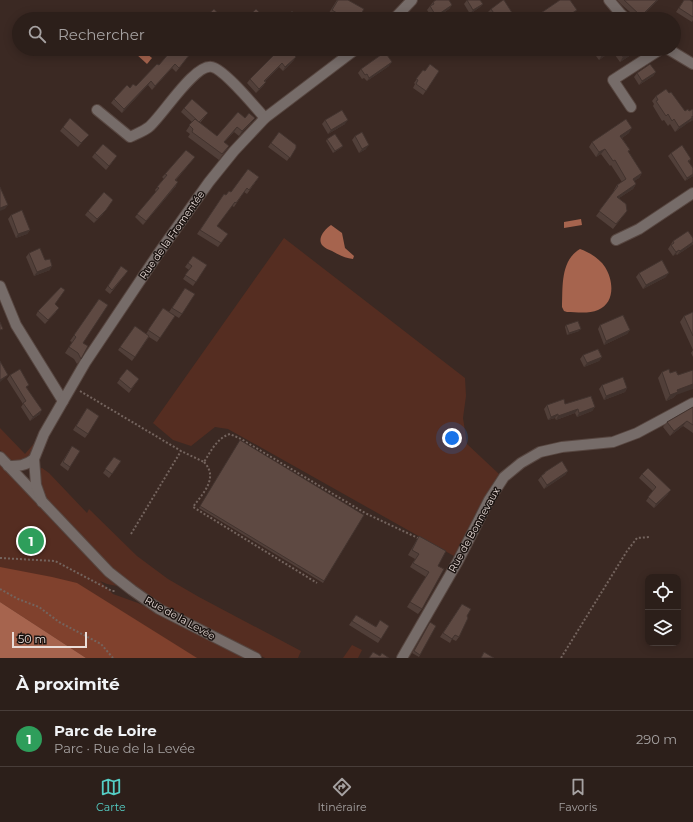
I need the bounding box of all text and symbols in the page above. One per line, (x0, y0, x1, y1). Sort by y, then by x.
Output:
search box (12, 12, 681, 56)
icon: search (26, 23, 48, 45)
text: Rechercher (58, 25, 145, 44)
street label: Rue de la Fromentée (137, 188, 207, 282)
your location (442, 428, 462, 448)
street label: Rue de Bonnevaux (445, 485, 503, 574)
pin: 1 (18, 526, 44, 556)
map controls (645, 574, 681, 646)
button: locate (645, 574, 681, 610)
street label: Rue de la Levée (143, 593, 217, 643)
button: layers (645, 610, 681, 646)
scale bar (12, 630, 87, 649)
text: 50 m (18, 632, 46, 646)
text: À proximité (16, 674, 120, 694)
text: Parc de Loire (54, 721, 157, 740)
text: 1 (26, 731, 32, 747)
text: 290 m (636, 731, 677, 747)
text: Parc · Rue de la Levée (54, 740, 195, 756)
tab: Carte (96, 776, 126, 814)
tab: Itinéraire (318, 776, 367, 814)
tab: Favoris (559, 776, 597, 814)

